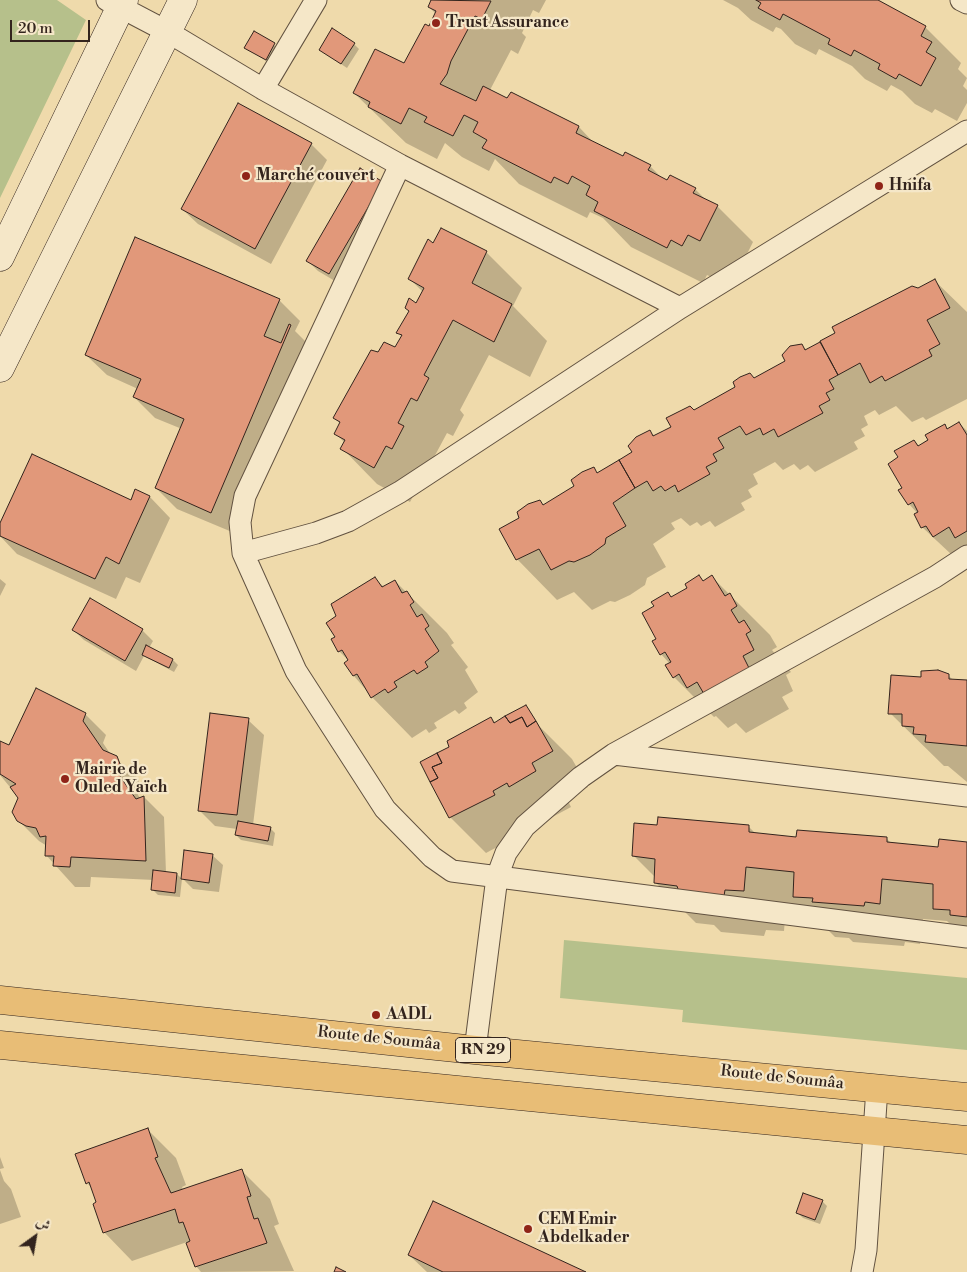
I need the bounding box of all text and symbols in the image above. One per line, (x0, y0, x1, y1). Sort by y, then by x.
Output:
scale bar (12, 10, 92, 42)
place label: Trust Assurance (446, 13, 569, 33)
marker: Trust Assurance (430, 17, 442, 29)
text: 20 m (18, 19, 53, 38)
place label: Marché couvert (256, 166, 375, 186)
marker: Marché couvert (240, 170, 252, 182)
place label: Hnifa (889, 176, 932, 196)
marker: Hnifa (873, 180, 885, 192)
place label: Mairie de Ouled Yaïch (75, 760, 167, 798)
marker: Mairie de Ouled Yaïch (59, 773, 71, 785)
place label: AADL (386, 1005, 431, 1025)
marker: AADL (370, 1009, 382, 1021)
street label: Route de Soumâa (316, 1023, 442, 1055)
road number: RN 29 (456, 1038, 510, 1062)
street label: Route de Soumâa (719, 1062, 845, 1094)
place label: CEM Emir Abdelkader (538, 1210, 630, 1248)
north arrow (10, 1212, 60, 1262)
text: ش (32, 1213, 54, 1236)
marker: CEM Emir Abdelkader (522, 1223, 534, 1235)

